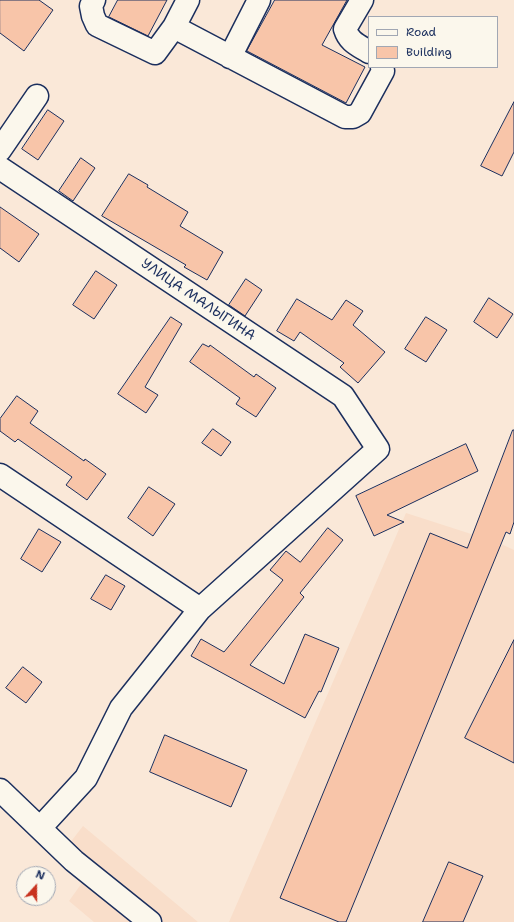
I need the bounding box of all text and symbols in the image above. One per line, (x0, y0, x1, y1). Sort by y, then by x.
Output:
legend (368, 16, 498, 68)
text: Road (406, 24, 436, 40)
text: Building (406, 44, 452, 60)
street label: УЛИЦА МАЛЫГИНА (138, 256, 258, 344)
north arrow (16, 866, 56, 906)
text: N (33, 867, 47, 884)

